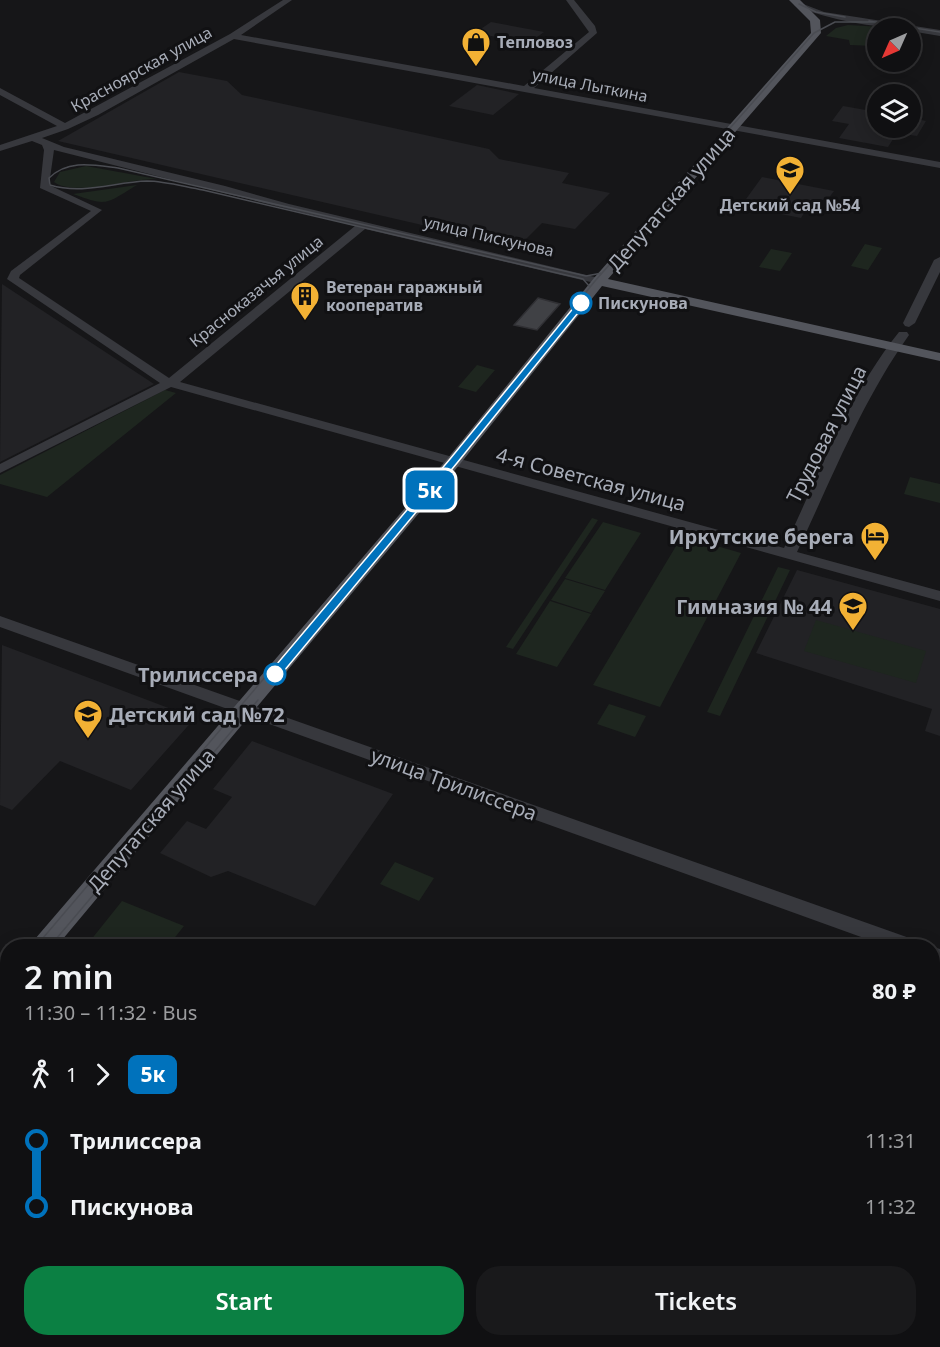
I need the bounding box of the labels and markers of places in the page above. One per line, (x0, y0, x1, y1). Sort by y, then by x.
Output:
shop icon: Тепловоз (460, 26, 492, 68)
place label: Тепловоз (497, 31, 573, 53)
school or university icon: Детский сад №54 (774, 154, 806, 196)
place label: Детский сад №54 (720, 194, 860, 216)
place label: Ветеран гаражный кооператив (326, 276, 483, 316)
building icon: Ветеран гаражный кооператив (289, 280, 321, 322)
marker: Пискунова (570, 292, 592, 314)
place label: Пискунова (598, 292, 688, 314)
hotel icon: Иркутские берега (859, 520, 891, 562)
place label: Иркутские берега (669, 523, 854, 550)
school or university icon: Гимназия № 44 (837, 590, 869, 632)
place label: Гимназия № 44 (676, 593, 833, 620)
place label: Трилиссера (138, 661, 258, 688)
marker: Трилиссера (264, 663, 286, 685)
school or university icon: Детский сад №72 (72, 698, 104, 740)
place label: Детский сад №72 (109, 701, 285, 728)

